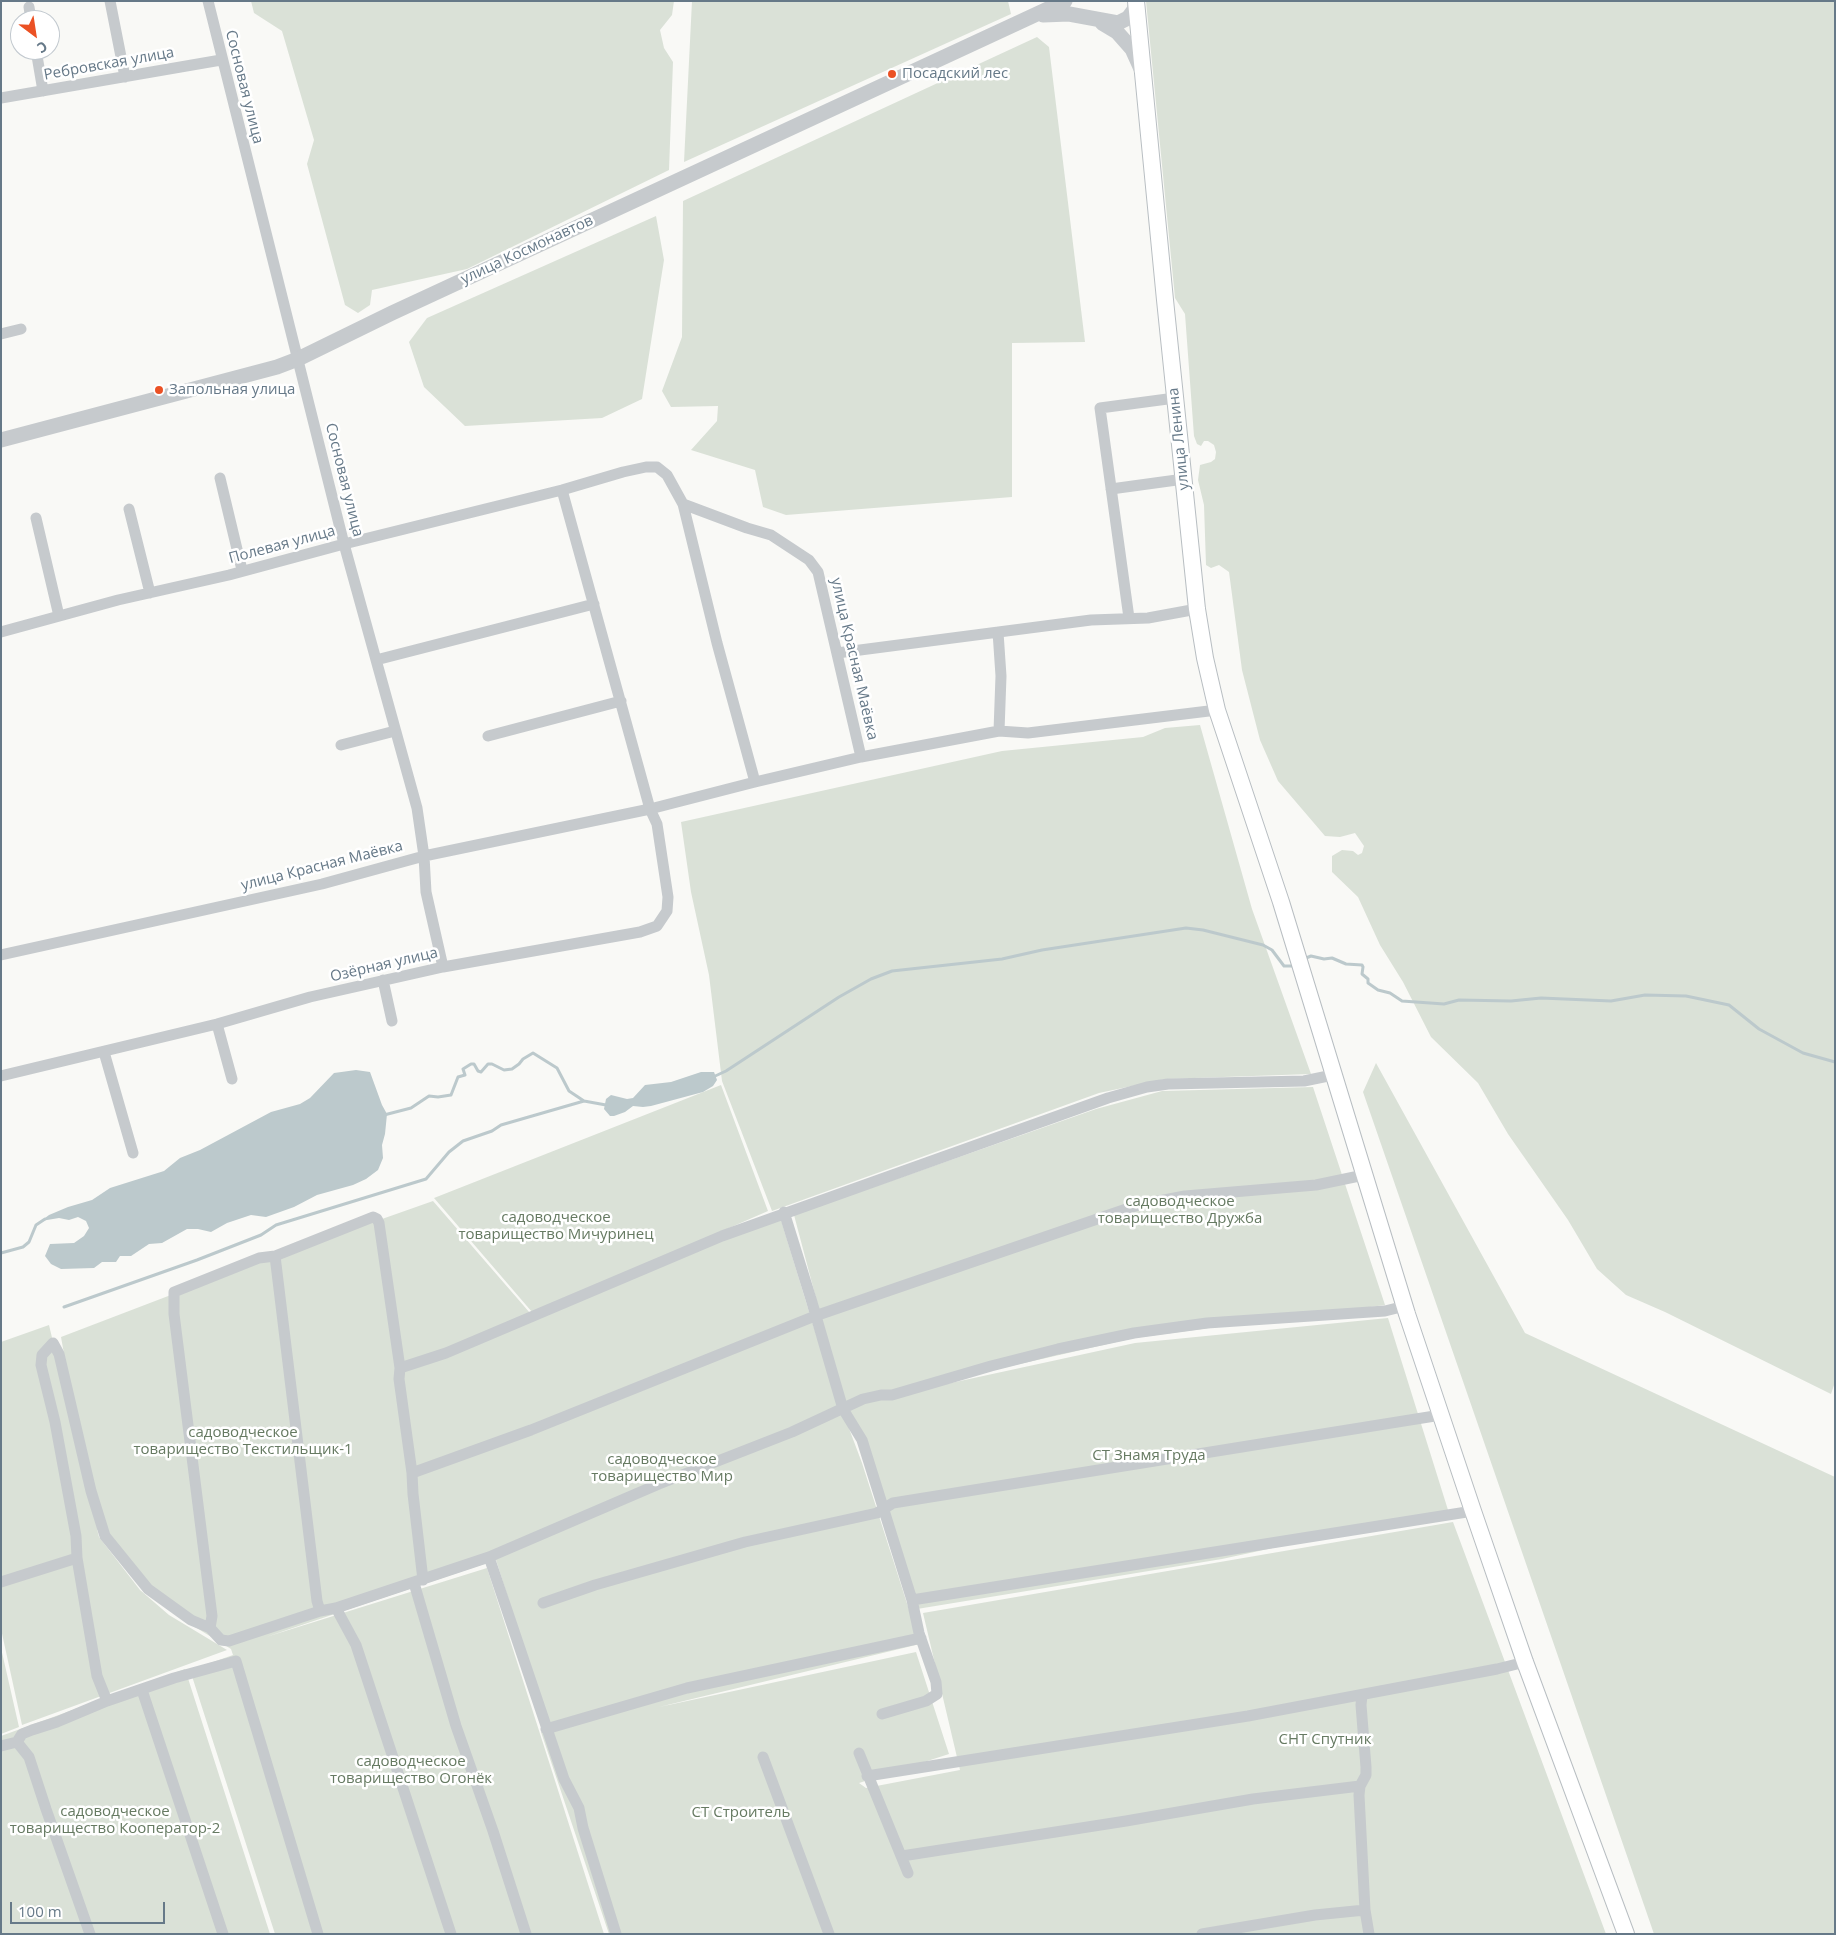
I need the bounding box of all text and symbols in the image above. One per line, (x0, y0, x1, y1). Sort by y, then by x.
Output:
north arrow (10, 10, 60, 60)
street label: Сосновая улица (221, 28, 267, 146)
text: С (34, 37, 51, 58)
street label: Ребровская улица (42, 44, 176, 84)
place label: Посадский лес (902, 65, 1008, 83)
marker: Посадский лес (886, 68, 898, 80)
street label: улица Космонавтов (458, 211, 596, 289)
place label: Запольная улица (169, 381, 295, 399)
marker: Запольная улица (153, 384, 165, 396)
street label: улица Ленина (1165, 387, 1193, 491)
street label: Сосновая улица (321, 421, 367, 539)
street label: Полевая улица (227, 522, 337, 568)
street label: улица Красная Маёвка (827, 576, 881, 742)
street label: улица Красная Маёвка (239, 837, 405, 895)
street label: Озёрная улица (328, 944, 440, 986)
park label: садоводческое товарищество Дружба (1098, 1193, 1262, 1228)
park label: садоводческое товарищество Мичуринец (458, 1209, 654, 1244)
park label: садоводческое товарищество Текстильщик-1 (133, 1424, 353, 1459)
park label: СТ Знамя Труда (1092, 1447, 1206, 1465)
park label: садоводческое товарищество Мир (591, 1451, 733, 1486)
park label: СНТ Спутник (1279, 1731, 1371, 1749)
park label: садоводческое товарищество Огонёк (330, 1753, 492, 1788)
park label: садоводческое товарищество Кооператор-2 (10, 1803, 220, 1838)
park label: СТ Строитель (692, 1804, 790, 1822)
scale bar (12, 1892, 168, 1924)
text: 100 m (18, 1901, 62, 1921)

